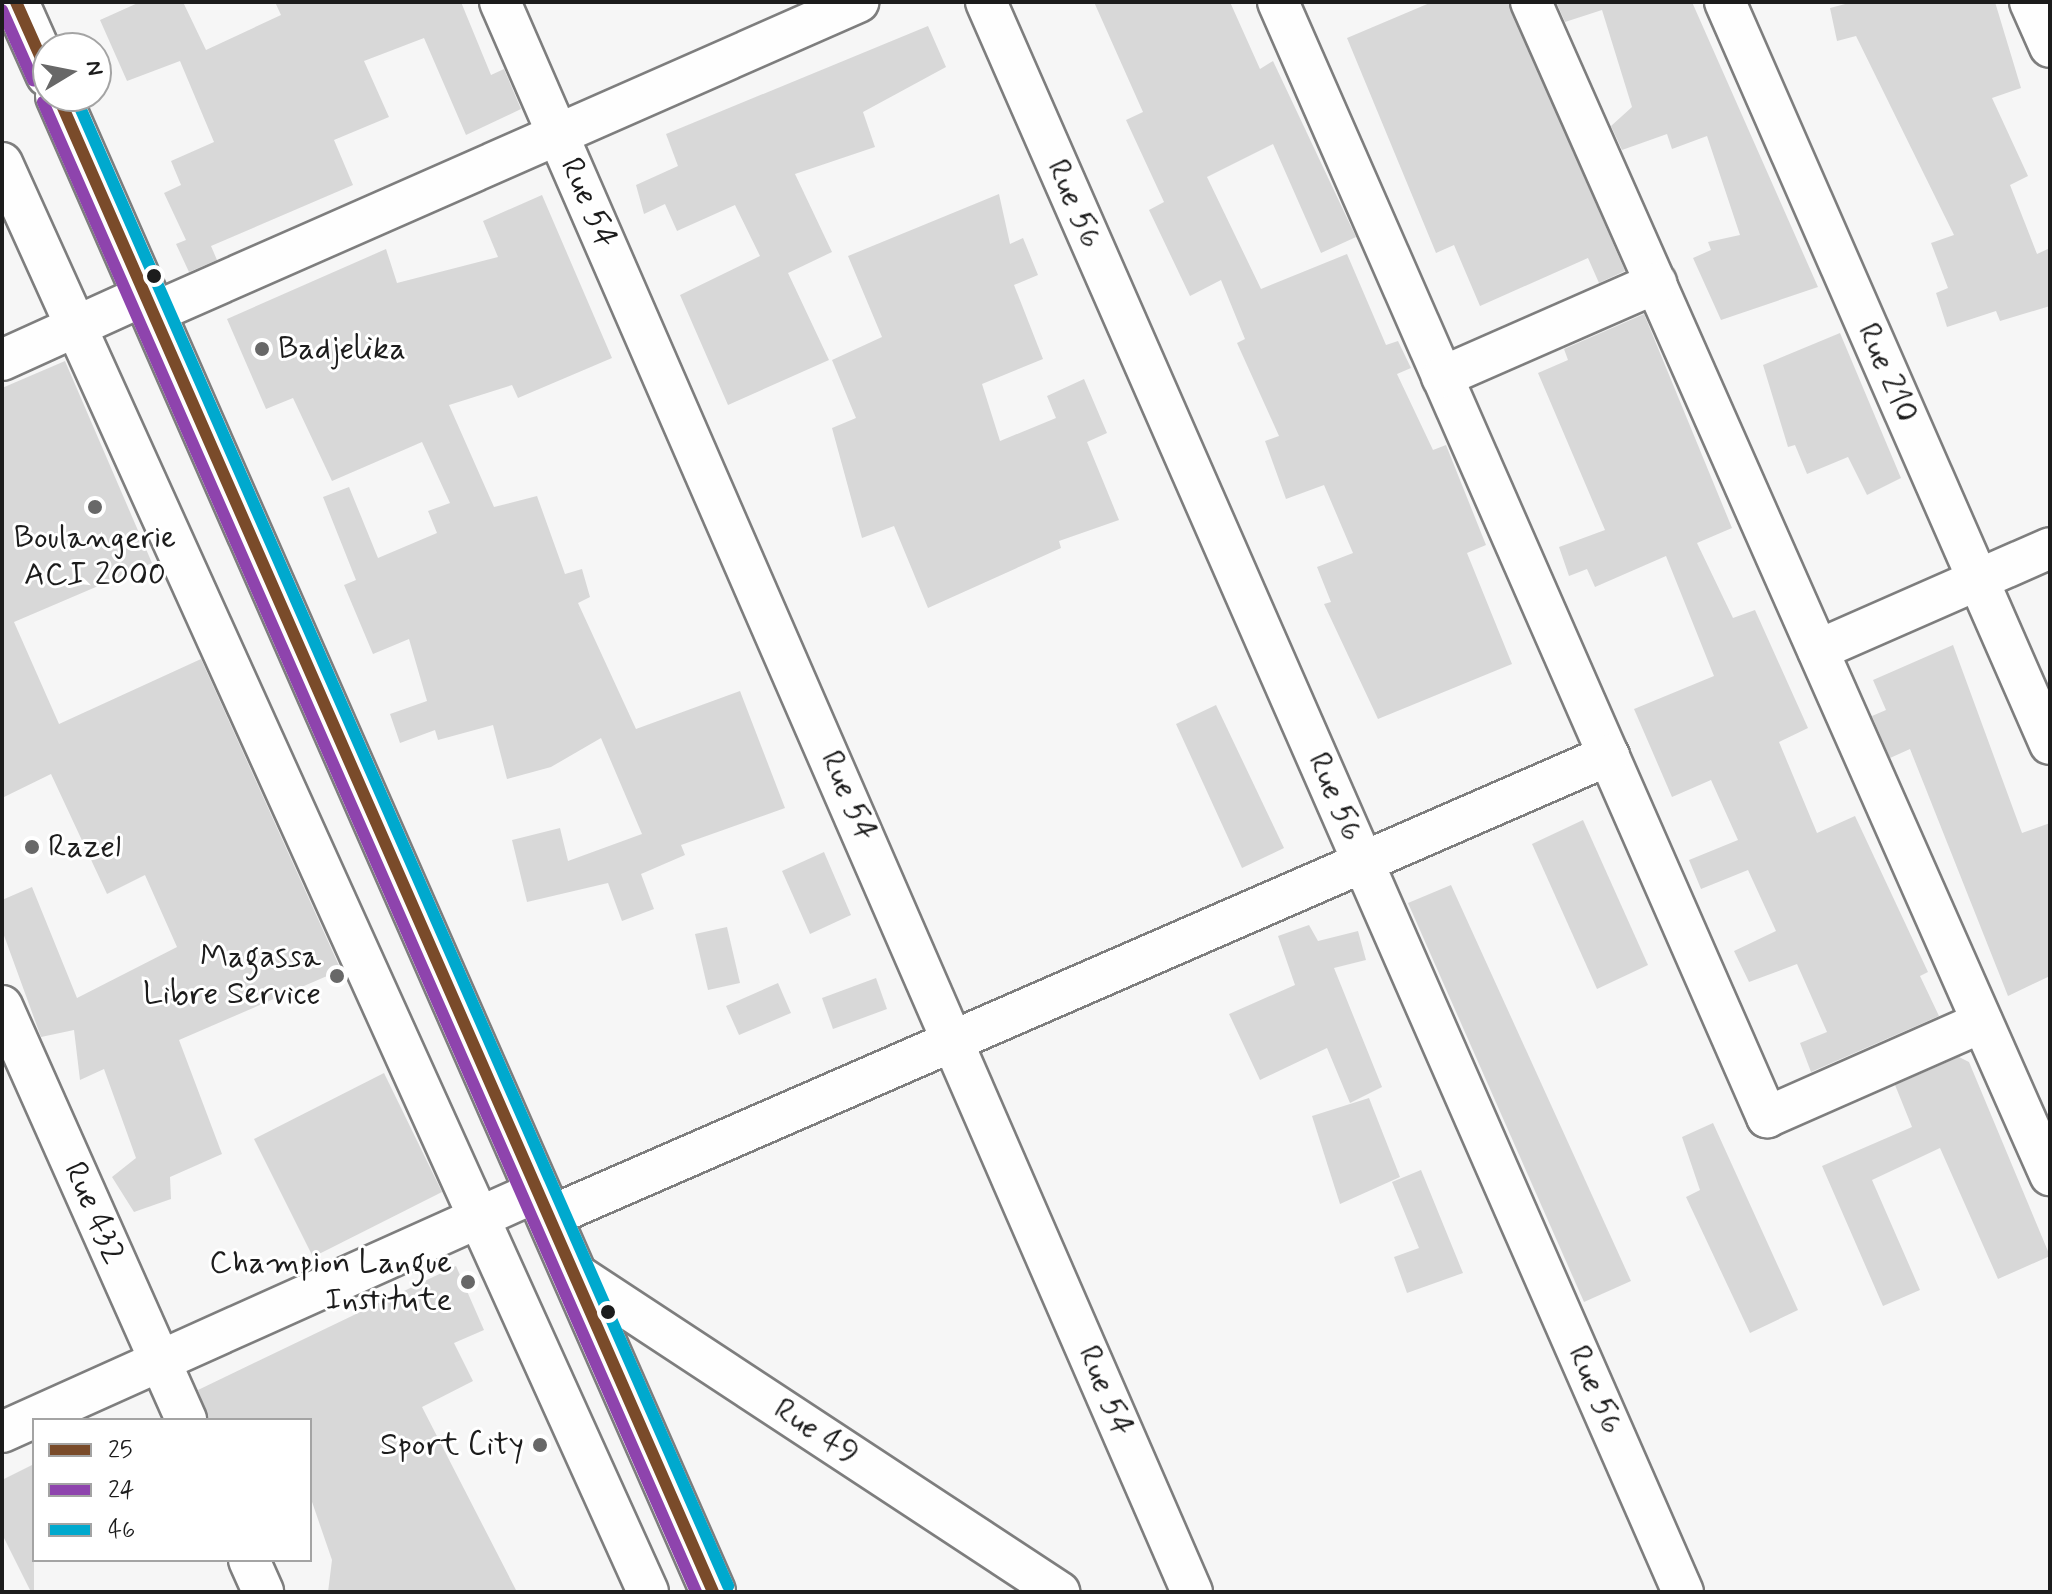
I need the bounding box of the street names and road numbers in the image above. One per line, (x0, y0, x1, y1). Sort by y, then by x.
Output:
street label: Rue 54 (551, 152, 625, 254)
street label: Rue 56 (1038, 154, 1110, 254)
street label: Rue 210 (1848, 317, 1926, 429)
street label: Rue 54 (811, 745, 885, 847)
street label: Rue 56 (1299, 747, 1371, 847)
street label: Rue 432 (55, 1156, 133, 1270)
street label: Rue 54 (1069, 1340, 1141, 1442)
street label: Rue 56 (1559, 1340, 1631, 1440)
street label: Rue 49 (766, 1390, 866, 1474)

